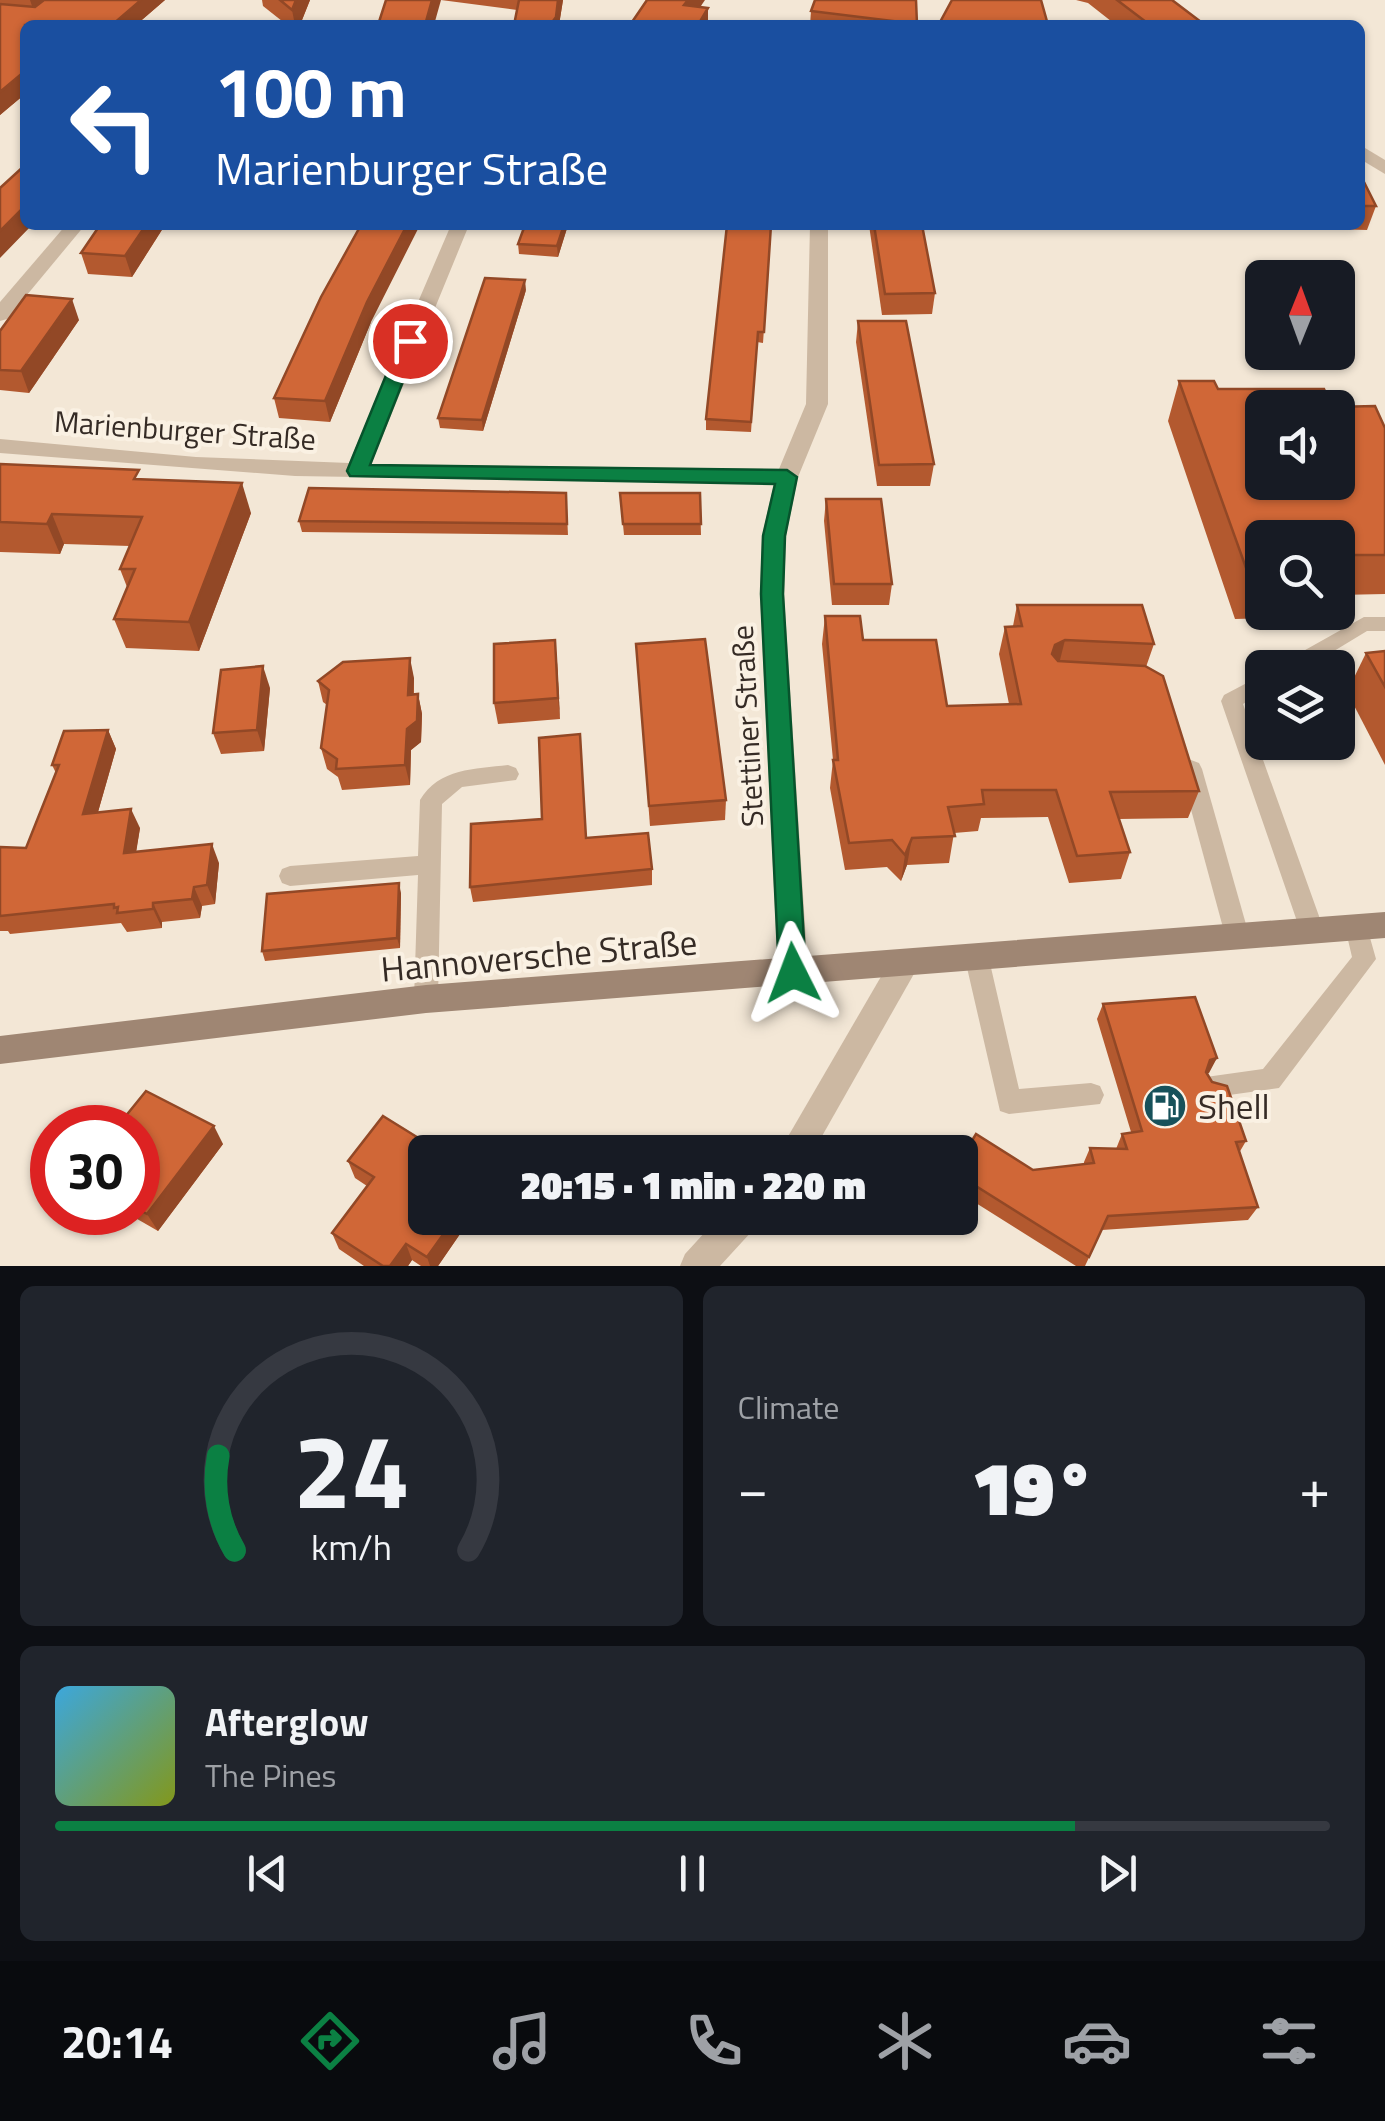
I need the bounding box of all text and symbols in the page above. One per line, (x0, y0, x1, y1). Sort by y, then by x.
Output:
text: 100 m (215, 38, 407, 144)
icon: left (50, 60, 180, 190)
text: Marienburger Straße (215, 134, 608, 202)
north arrow (1245, 260, 1355, 370)
map controls (1245, 260, 1355, 760)
pin (368, 299, 453, 384)
icon: arrive (383, 314, 438, 369)
button: sound (1245, 390, 1355, 500)
street label: Marienburger Straße (53, 398, 317, 462)
button: search (1245, 520, 1355, 630)
street label: Stettiner Straße (719, 624, 775, 828)
button: layers (1245, 650, 1355, 760)
street label: Hannoversche Straße (379, 914, 699, 996)
position arrow (741, 921, 845, 1025)
place label: Shell (1198, 1079, 1270, 1133)
fuel station icon: Shell (1142, 1083, 1188, 1129)
speed limit sign: 30 (30, 1105, 160, 1235)
text: 20:15 · 1 min · 220 m (520, 1156, 866, 1214)
text: Climate (738, 1383, 839, 1431)
text: 24 (293, 1390, 409, 1548)
text: 19° (972, 1430, 1096, 1544)
text: − (738, 1446, 768, 1529)
text: + (1299, 1446, 1330, 1529)
text: km/h (311, 1519, 392, 1574)
text: Afterglow (205, 1693, 369, 1751)
text: The Pines (205, 1751, 336, 1799)
icon: previous (240, 1846, 295, 1901)
icon: pause (665, 1846, 720, 1901)
icon: next (1090, 1846, 1145, 1901)
icon: directions (295, 2006, 365, 2076)
icon: music (487, 2006, 557, 2076)
icon: phone (679, 2006, 749, 2076)
icon: climate (870, 2006, 940, 2076)
icon: car (1062, 2006, 1132, 2076)
icon: filters (1254, 2006, 1324, 2076)
text: 20:14 (61, 2007, 173, 2075)

